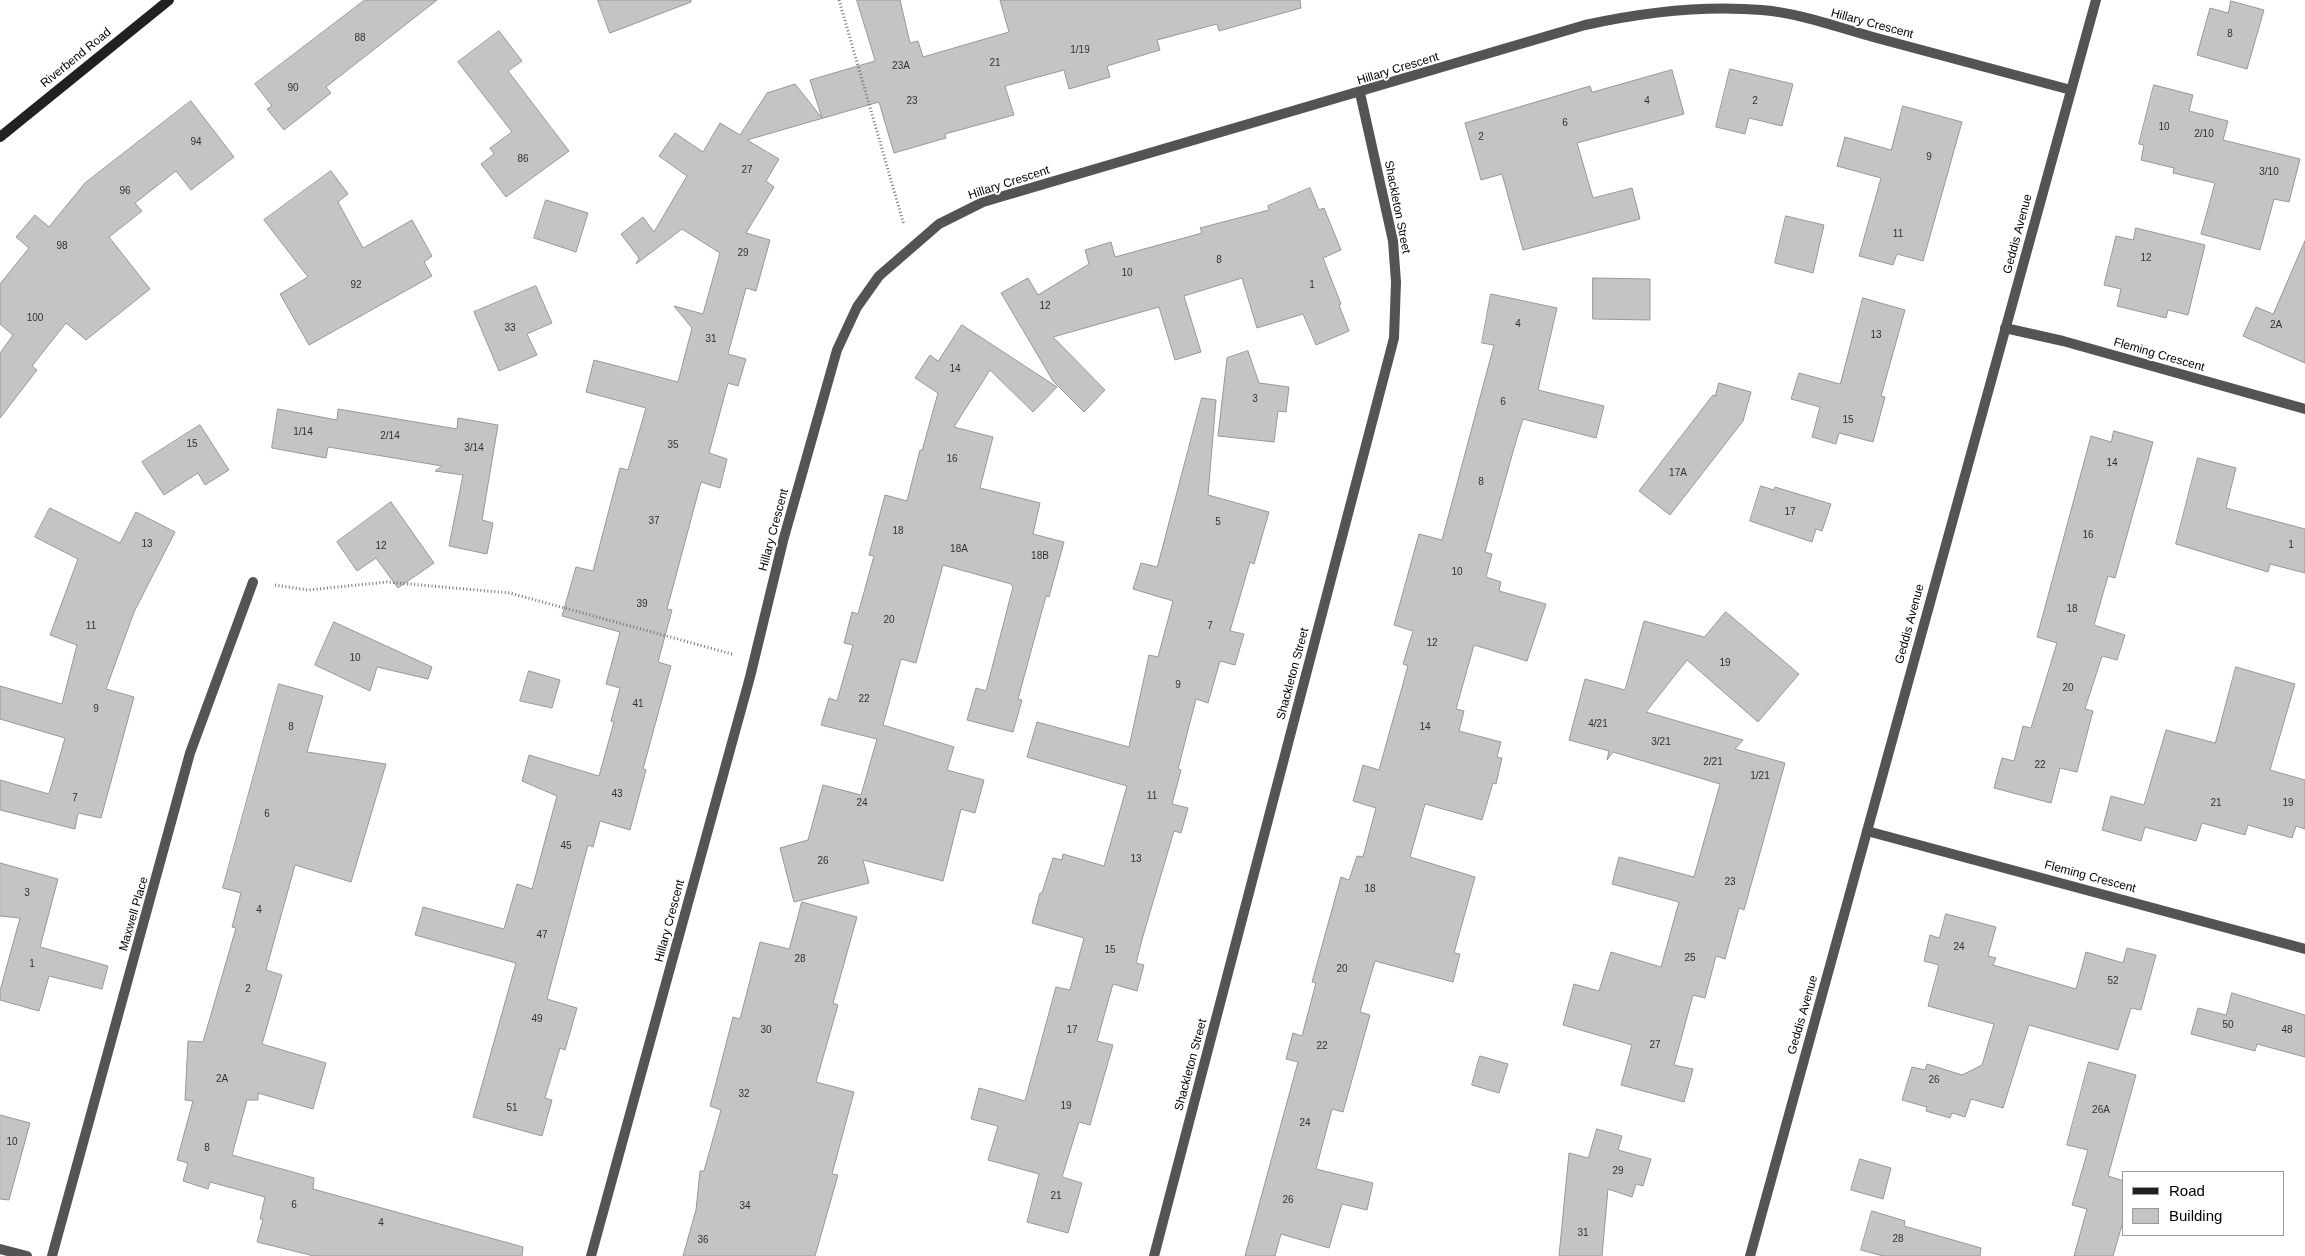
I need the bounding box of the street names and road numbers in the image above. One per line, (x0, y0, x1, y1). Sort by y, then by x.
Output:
street label: Hillary Crescent (1829, 6, 1915, 42)
street label: Riverbend Road (38, 25, 114, 91)
street label: Hillary Crescent (1355, 50, 1441, 88)
street label: Shackleton Street (1381, 159, 1413, 255)
street label: Hillary Crescent (967, 163, 1051, 203)
street label: Geddis Avenue (2000, 193, 2036, 275)
street label: Fleming Crescent (2112, 335, 2206, 375)
street label: Hillary Crescent (756, 487, 792, 573)
street label: Geddis Avenue (1892, 583, 1928, 665)
street label: Shackleton Street (1274, 626, 1312, 722)
street label: Fleming Crescent (2043, 858, 2137, 896)
street label: Maxwell Place (117, 875, 151, 953)
street label: Hillary Crescent (652, 878, 688, 964)
street label: Geddis Avenue (1785, 974, 1821, 1056)
street label: Shackleton Street (1172, 1017, 1210, 1113)

